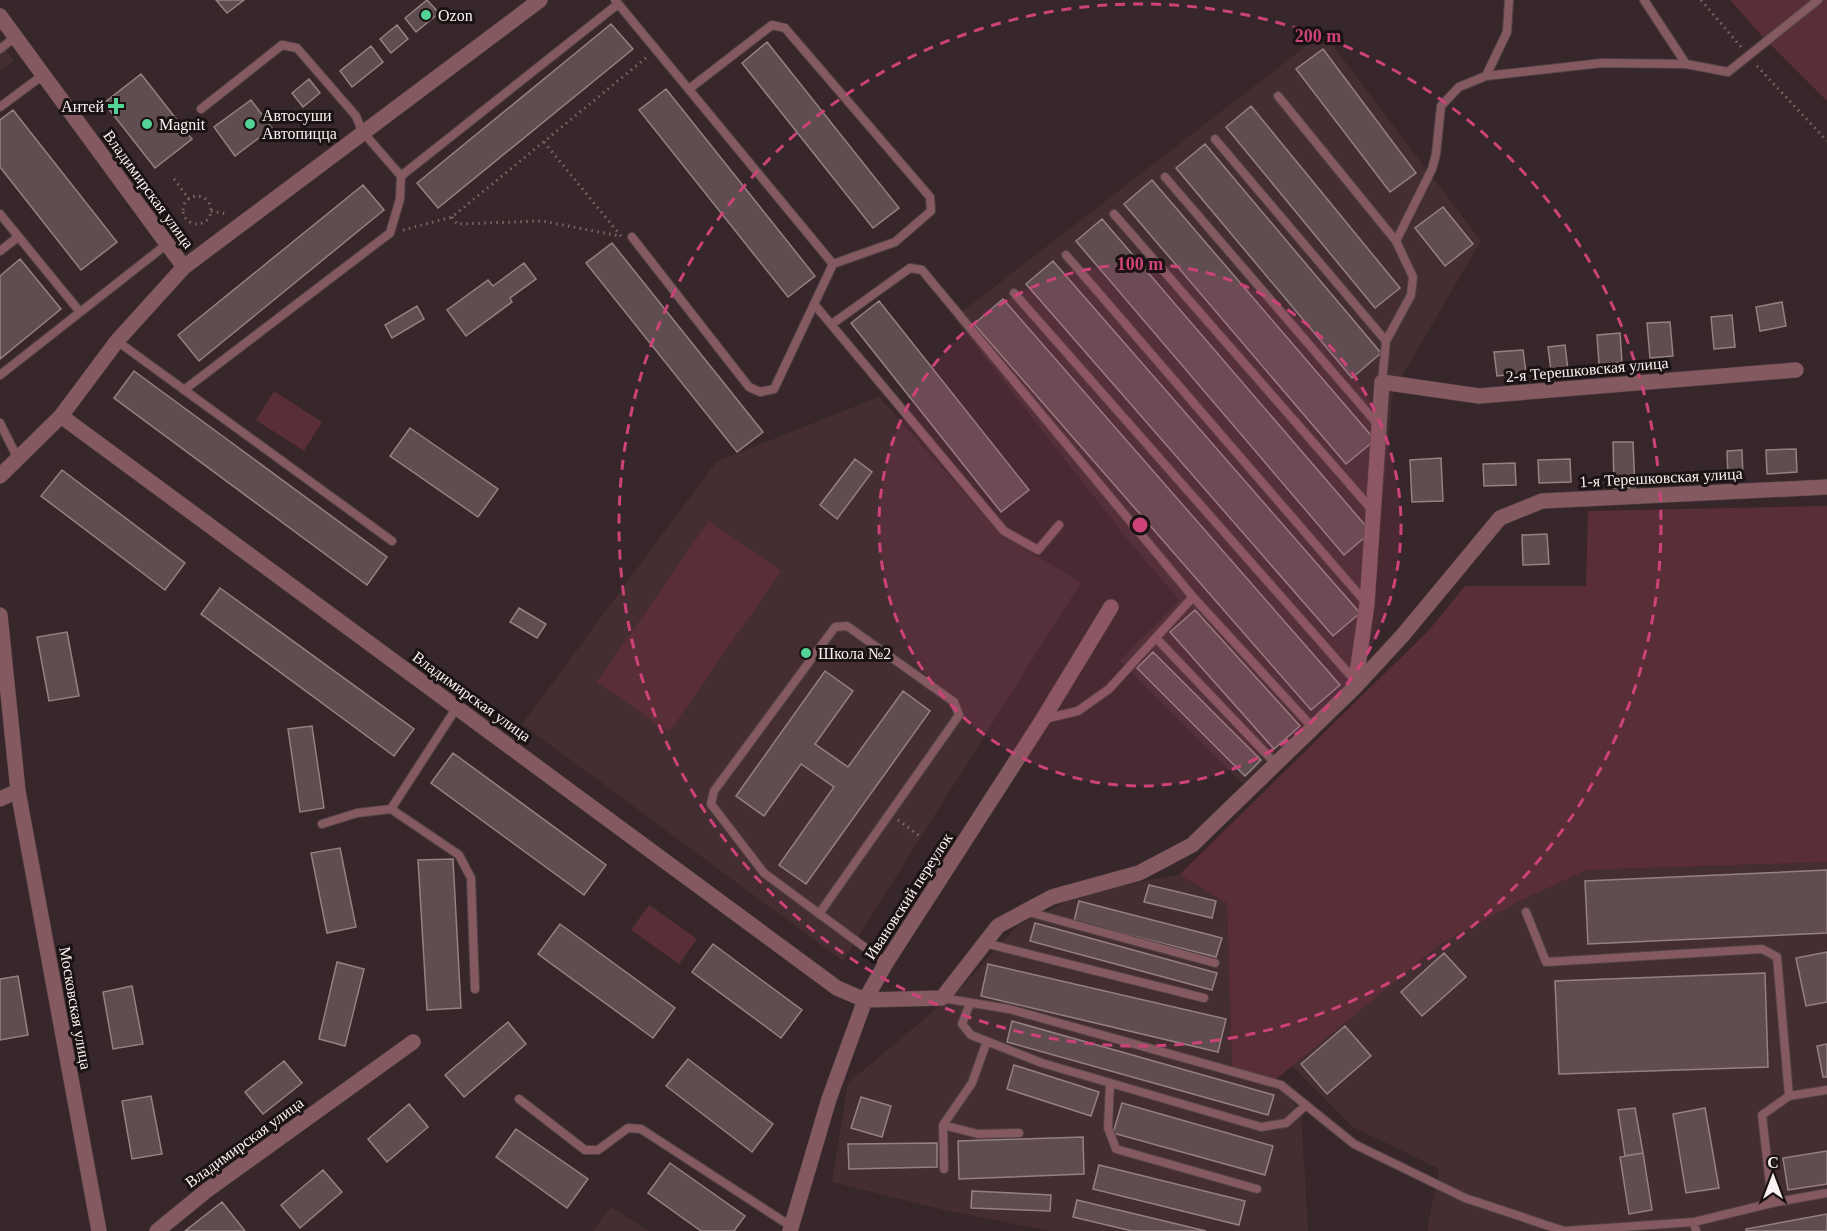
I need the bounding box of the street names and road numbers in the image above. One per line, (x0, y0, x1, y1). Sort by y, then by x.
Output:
street label: Владимирская улица (99, 127, 197, 252)
street label: 2-я Терешковская улица (1505, 354, 1669, 386)
street label: 1-я Терешковская улица (1579, 465, 1743, 491)
street label: Владимирская улица (409, 648, 534, 746)
street label: Ивановский переулок (861, 830, 957, 963)
street label: Московская улица (55, 945, 95, 1071)
street label: Владимирская улица (182, 1094, 307, 1192)

